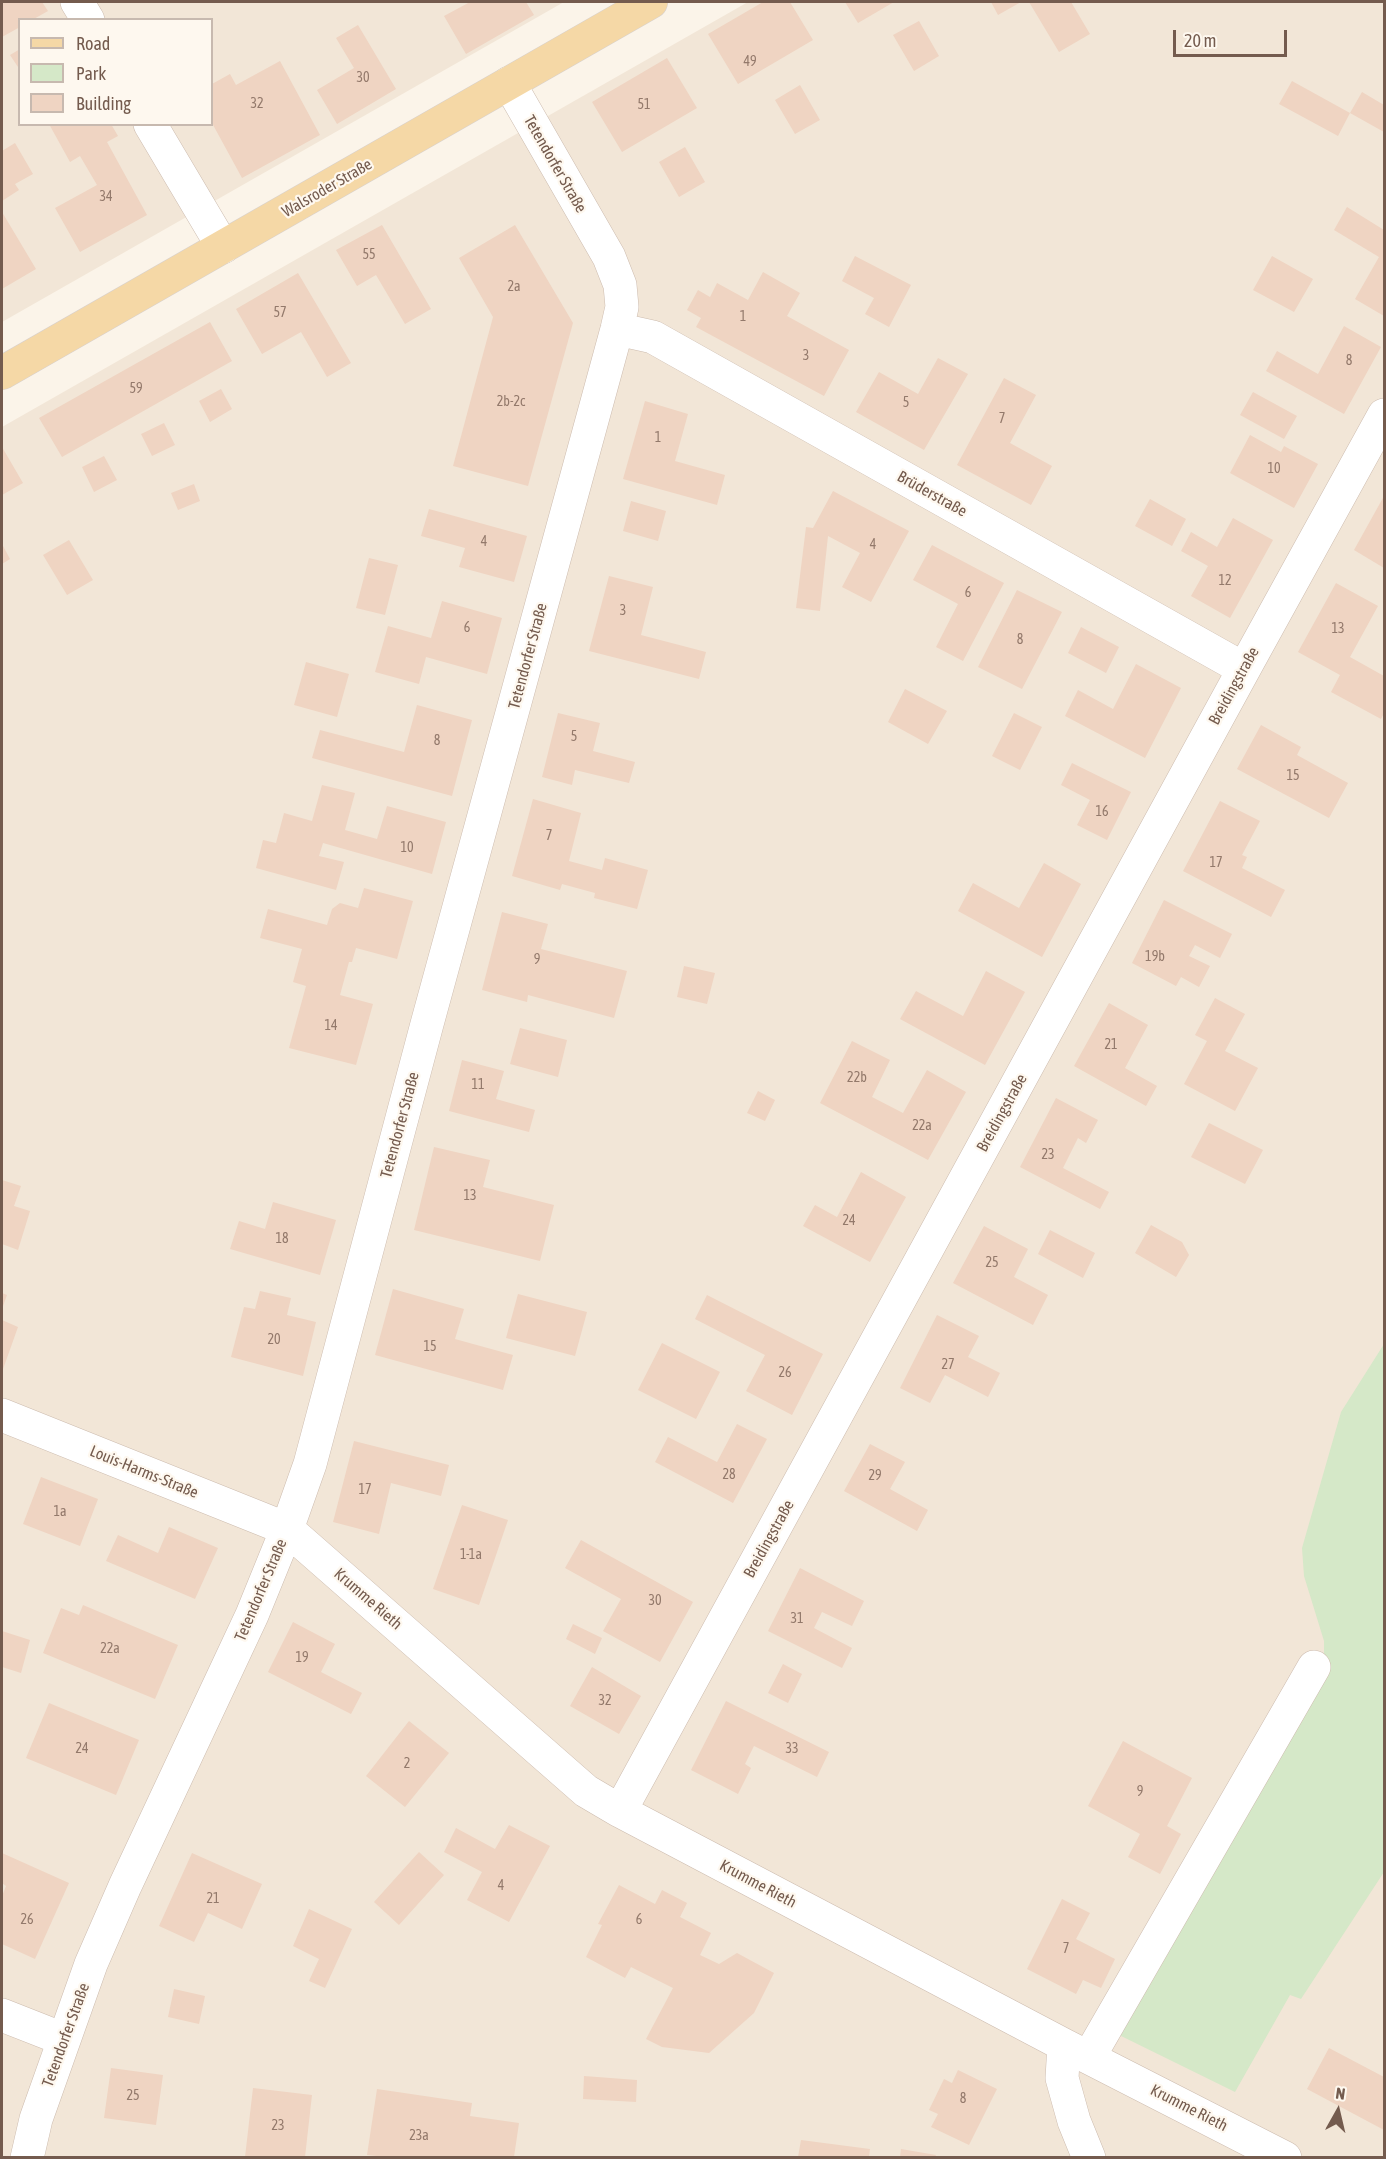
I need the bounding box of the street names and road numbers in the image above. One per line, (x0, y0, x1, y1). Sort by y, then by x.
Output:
street label: Tetendorfer Straße (519, 112, 591, 216)
street label: Walsroder Straße (279, 155, 375, 221)
street label: Brüderstraße (894, 467, 970, 521)
street label: Tetendorfer Straße (505, 601, 551, 711)
street label: Breidingstraße (1205, 644, 1263, 728)
street label: Tetendorfer Straße (377, 1070, 423, 1180)
street label: Breidingstraße (973, 1071, 1031, 1155)
street label: Louis-Harms-Straße (87, 1441, 201, 1503)
street label: Breidingstraße (740, 1497, 798, 1581)
street label: Tetendorfer Straße (231, 1536, 291, 1644)
street label: Krumme Rieth (330, 1564, 406, 1634)
street label: Krumme Rieth (716, 1856, 800, 1912)
street label: Tetendorfer Straße (38, 1980, 94, 2090)
street label: Krumme Rieth (1147, 2080, 1231, 2136)

